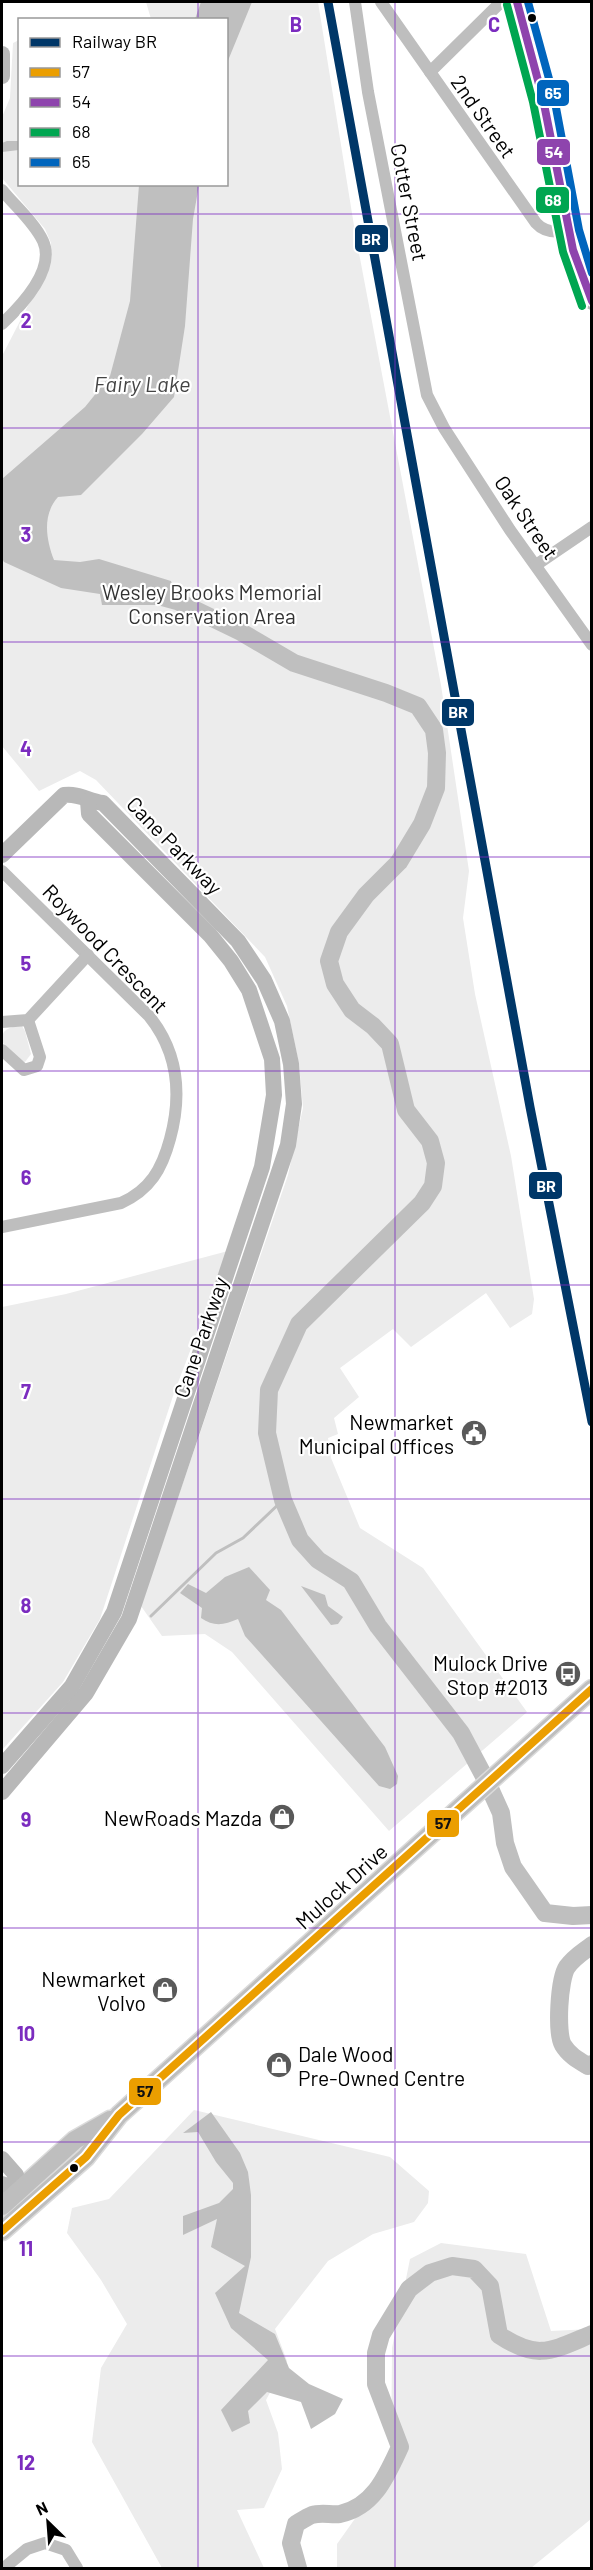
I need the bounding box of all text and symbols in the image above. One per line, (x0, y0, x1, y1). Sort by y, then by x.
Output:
text: B (290, 12, 302, 36)
text: C (488, 12, 500, 36)
unlabelled marker (526, 12, 538, 24)
legend (18, 18, 228, 186)
text: Railway BR (72, 30, 157, 52)
text: 57 (72, 60, 90, 82)
street label: 2nd Street (446, 70, 522, 162)
line badge: 65 (536, 79, 570, 107)
text: 65 (544, 83, 562, 102)
text: 54 (72, 90, 91, 112)
text: 68 (72, 120, 91, 142)
line badge: 54 (536, 138, 571, 166)
street label: Cotter Street (386, 141, 434, 263)
text: 54 (545, 142, 563, 161)
text: 65 (72, 150, 91, 172)
line badge: 68 (535, 186, 570, 214)
text: 68 (544, 190, 562, 209)
line badge: BR (354, 224, 389, 253)
text: BR (361, 229, 381, 248)
text: 2 (20, 308, 32, 332)
water label: Fairy Lake (94, 370, 190, 396)
street label: Oak Street (490, 470, 564, 564)
text: 3 (21, 522, 31, 546)
park label: Wesley Brooks Memorial Conservation Area (102, 579, 322, 628)
line badge: BR (441, 698, 475, 727)
text: BR (448, 702, 468, 721)
text: 4 (20, 736, 32, 760)
street label: Cane Parkway (122, 791, 228, 899)
street label: Roywood Crescent (38, 878, 174, 1018)
text: 5 (21, 951, 32, 975)
text: 6 (21, 1165, 32, 1189)
line badge: BR (528, 1171, 563, 1200)
text: BR (536, 1176, 556, 1195)
street label: Cane Parkway (168, 1273, 232, 1401)
text: 7 (21, 1379, 31, 1403)
place label: Newmarket Municipal Offices (299, 1409, 454, 1458)
public building icon: Newmarket Municipal Offices (459, 1418, 489, 1448)
text: 8 (21, 1593, 32, 1617)
place label: Mulock Drive Stop #2013 (433, 1650, 548, 1699)
bus stop icon: Mulock Drive Stop #2013 (553, 1659, 583, 1689)
shop icon: NewRoads Mazda (267, 1802, 297, 1832)
place label: NewRoads Mazda (104, 1805, 262, 1830)
text: 9 (21, 1807, 31, 1831)
line badge: 57 (426, 1809, 460, 1838)
text: 57 (435, 1813, 451, 1832)
street label: Mulock Drive (290, 1838, 392, 1934)
place label: Newmarket Volvo (41, 1966, 146, 2015)
shop icon: Newmarket Volvo (150, 1975, 180, 2005)
text: 10 (17, 2021, 35, 2045)
place label: Dale Wood Pre-Owned Centre (298, 2041, 465, 2090)
shop icon: Dale Wood Pre-Owned Centre (264, 2050, 294, 2080)
line badge: 57 (128, 2077, 162, 2106)
text: 57 (137, 2081, 153, 2100)
unlabelled marker (68, 2162, 80, 2174)
text: 11 (19, 2236, 33, 2260)
text: 12 (17, 2450, 35, 2474)
north arrow (18, 2492, 78, 2552)
text: N (33, 2497, 50, 2519)

